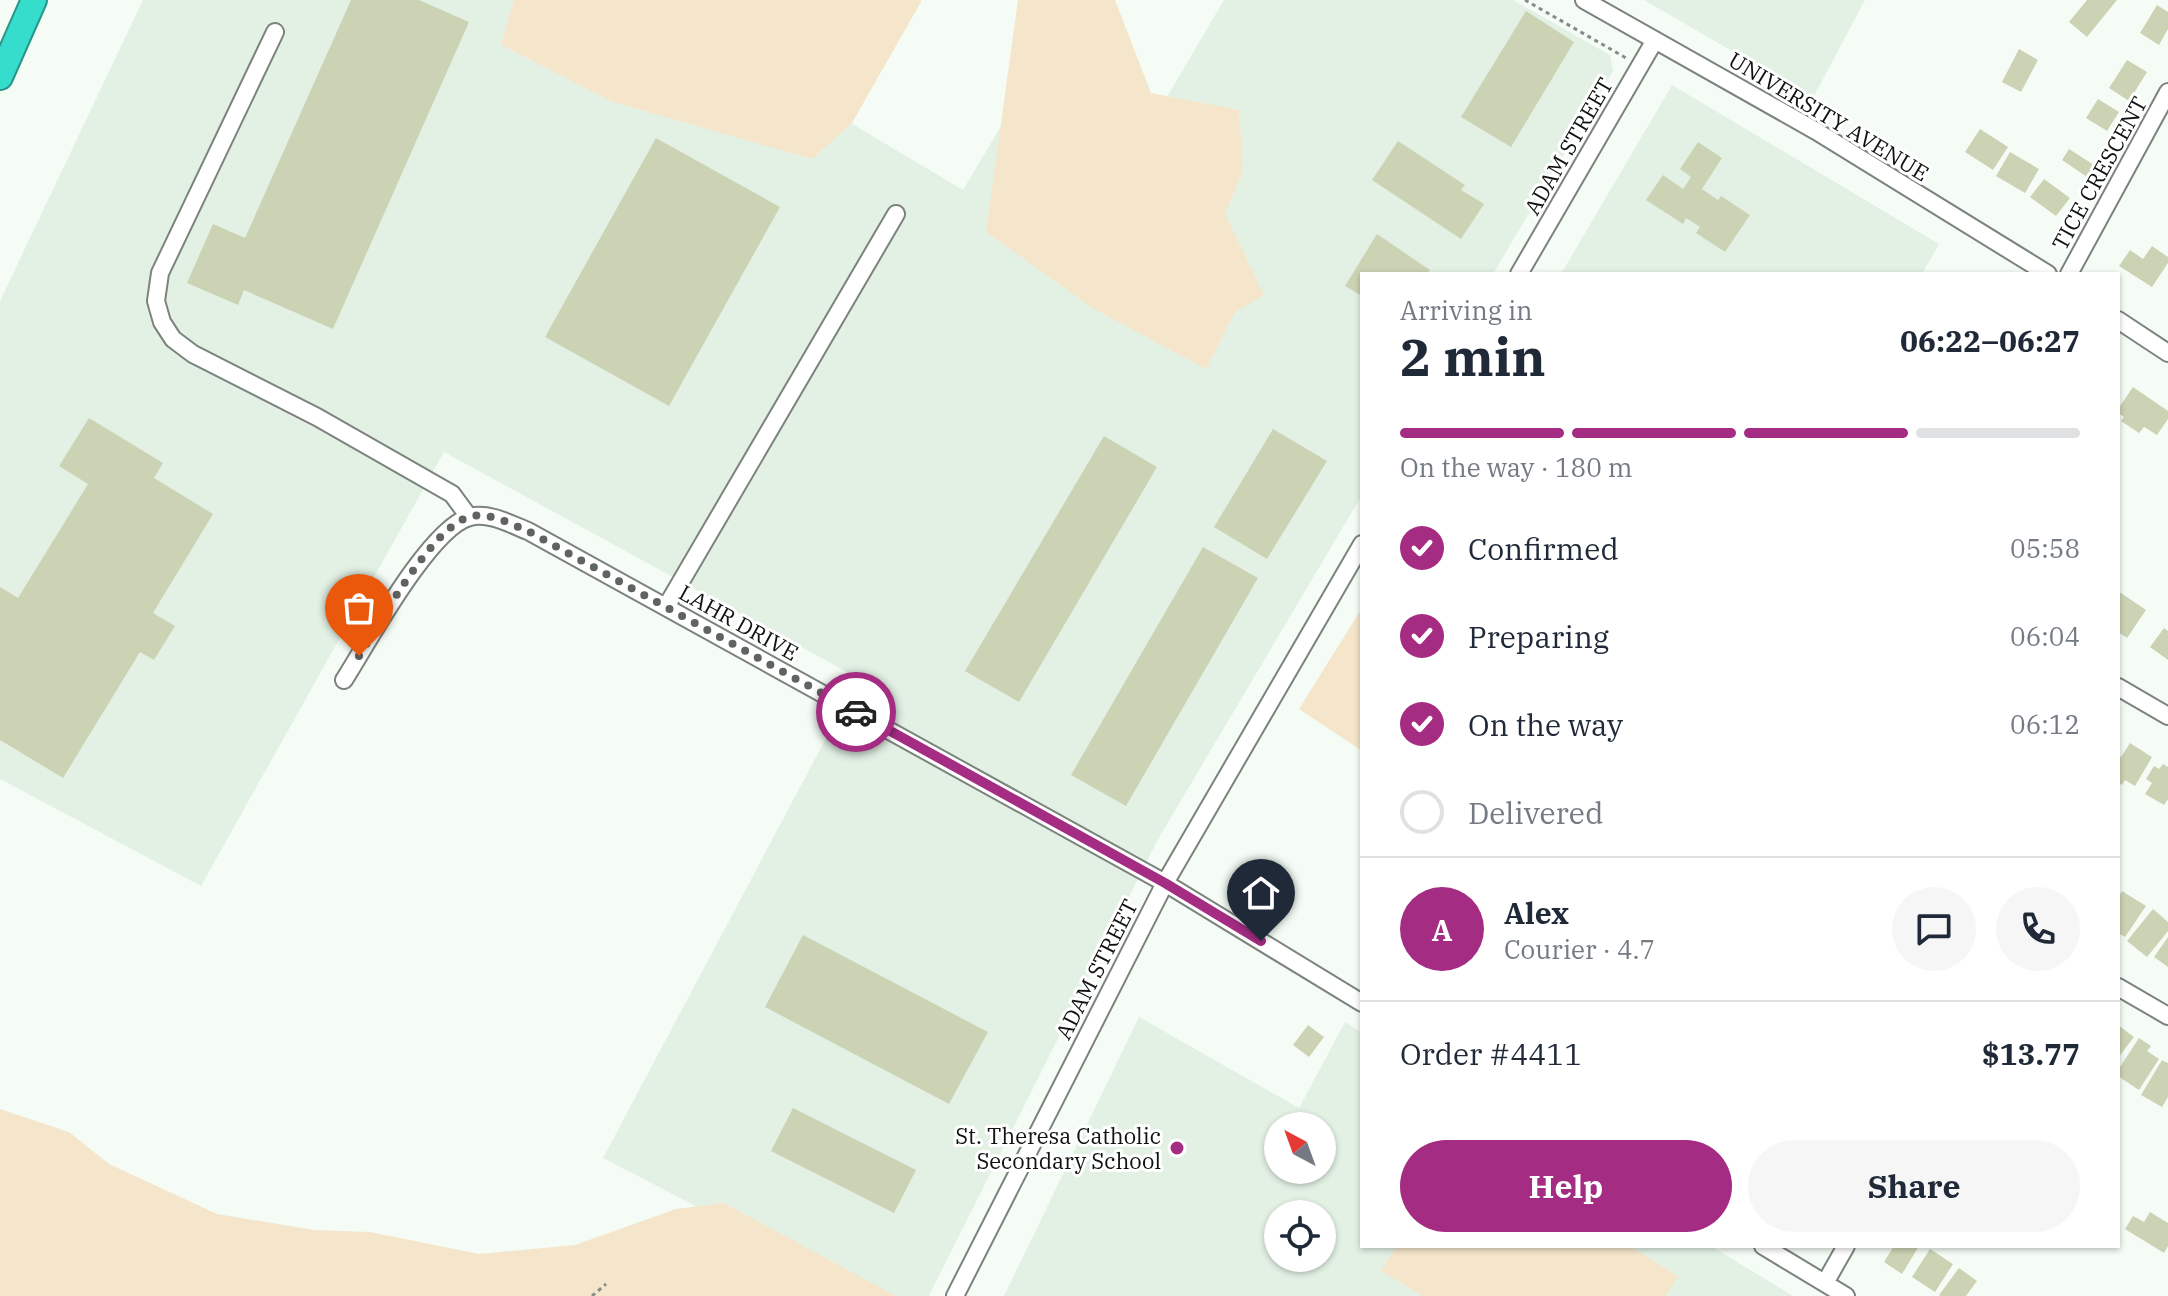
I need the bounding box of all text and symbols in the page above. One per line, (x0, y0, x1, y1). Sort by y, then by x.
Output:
street label: UNIVERSITY AVENUE (1723, 45, 1935, 187)
street label: ADAM STREET (1517, 72, 1619, 220)
street label: TICE CRESCENT (2045, 91, 2153, 255)
text: Arriving in (1400, 293, 1533, 327)
text: 06:22–06:27 (1900, 321, 2080, 360)
text: 2 min (1400, 323, 1546, 390)
text: On the way · 180 m (1400, 450, 1633, 484)
icon: check (1400, 526, 1444, 570)
text: Confirmed (1468, 529, 1619, 568)
text: 05:58 (2010, 531, 2080, 565)
pin (325, 574, 393, 656)
street label: LAHR DRIVE (674, 577, 804, 667)
icon: bag (337, 586, 381, 630)
icon: check (1400, 614, 1444, 658)
text: Preparing (1468, 617, 1609, 656)
text: 06:04 (2010, 619, 2080, 653)
courier (816, 672, 896, 752)
icon: car (834, 690, 878, 734)
icon: check (1400, 702, 1444, 746)
text: On the way (1468, 705, 1623, 744)
text: 06:12 (2010, 707, 2080, 741)
text: Delivered (1468, 793, 1603, 832)
pin (1227, 859, 1295, 941)
icon: home (1239, 871, 1283, 915)
button: chat (1892, 887, 1976, 971)
button: phone (1996, 887, 2080, 971)
text: Alex (1504, 893, 1569, 932)
street label: ADAM STREET (1048, 894, 1144, 1044)
text: A (1432, 910, 1452, 949)
text: Courier · 4.7 (1504, 932, 1655, 966)
text: Order #4411 (1400, 1034, 1582, 1073)
text: $13.77 (1982, 1034, 2080, 1073)
north arrow (1264, 1112, 1336, 1184)
map controls (1264, 1112, 1336, 1272)
place label: St. Theresa Catholic Secondary School (955, 1121, 1161, 1175)
marker: St. Theresa Catholic Secondary School (1168, 1139, 1186, 1157)
button: Help (1400, 1140, 1732, 1232)
button: Share (1748, 1140, 2080, 1232)
button: locate (1264, 1200, 1336, 1272)

